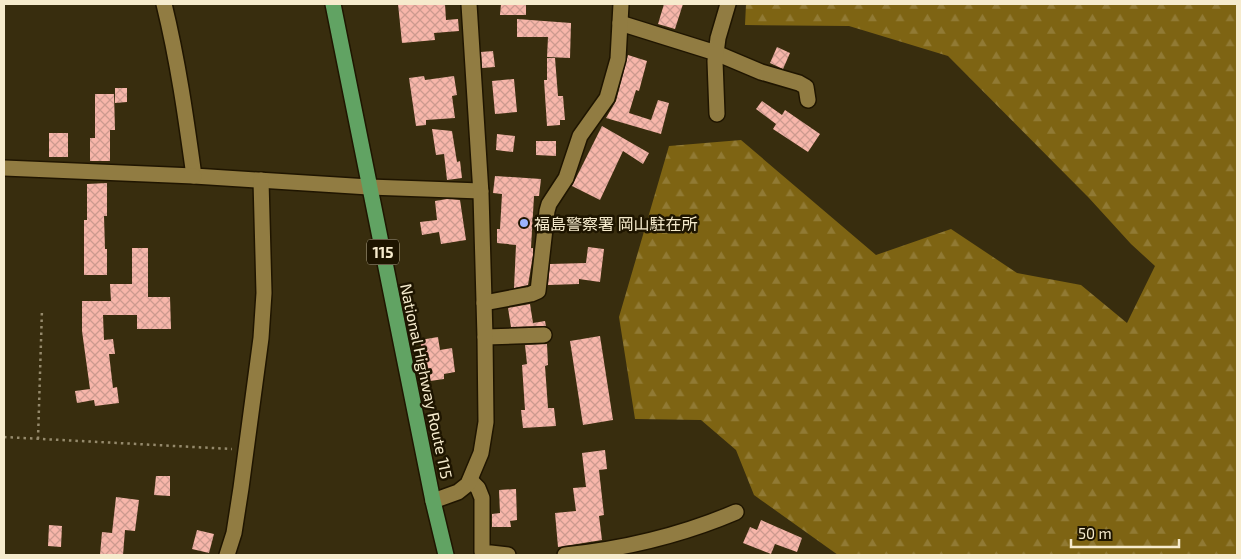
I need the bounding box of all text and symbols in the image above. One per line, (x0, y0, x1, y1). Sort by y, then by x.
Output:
place label: 福島警察署 岡山駐在所 (534, 214, 698, 233)
marker: 福島警察署 岡山駐在所 (518, 217, 530, 229)
road number: 115 (367, 240, 399, 264)
street label: National Highway Route 115 (397, 282, 457, 480)
scale bar (1071, 516, 1178, 548)
text: 50 m (1078, 524, 1112, 542)

